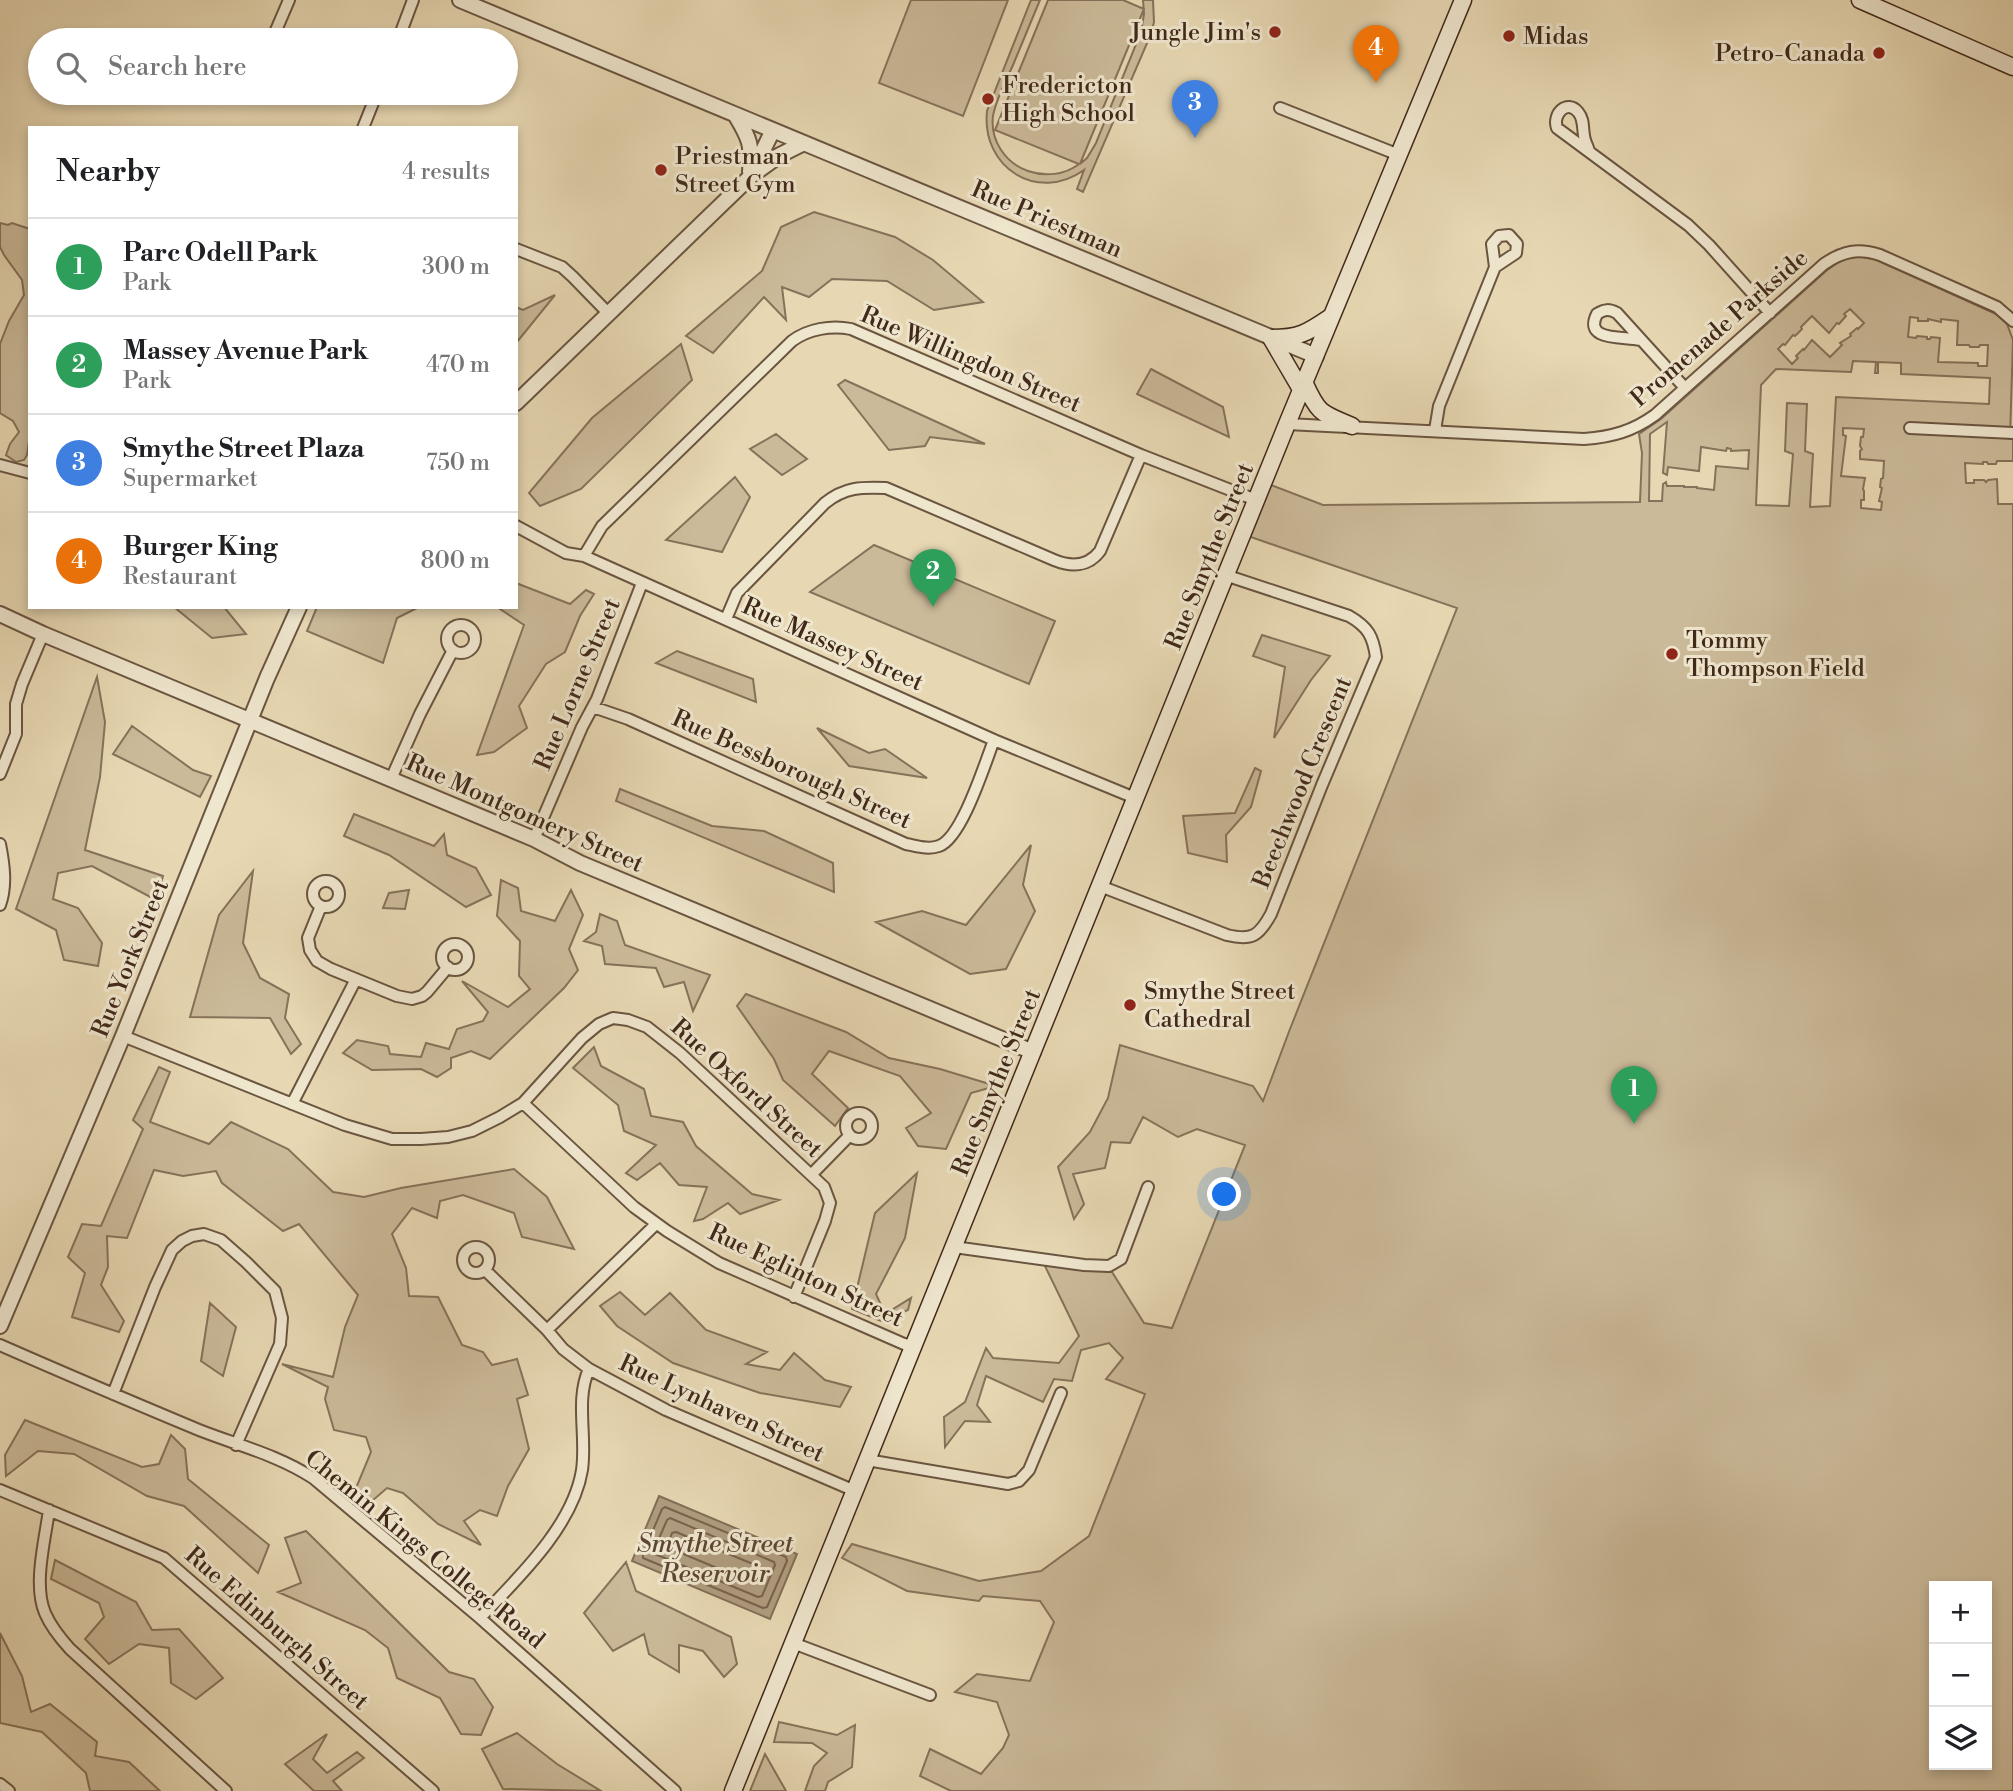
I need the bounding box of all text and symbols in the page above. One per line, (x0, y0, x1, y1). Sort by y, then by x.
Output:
place label: Jungle Jim's (1129, 18, 1261, 48)
place label: Midas (1523, 22, 1588, 52)
marker: Jungle Jim's (1267, 24, 1283, 40)
pin: 4 (1353, 25, 1399, 83)
search box (28, 28, 518, 105)
marker: Midas (1501, 28, 1517, 44)
place label: Petro-Canada (1715, 39, 1866, 69)
marker: Petro-Canada (1871, 45, 1887, 61)
icon: search (52, 48, 90, 86)
text: Search here (108, 51, 247, 83)
place label: Fredericton High School (1002, 71, 1135, 129)
pin: 3 (1172, 80, 1218, 138)
marker: Fredericton High School (980, 91, 996, 107)
place label: Priestman Street Gym (675, 142, 796, 200)
text: Nearby (56, 153, 160, 191)
text: 4 results (402, 158, 490, 186)
marker: Priestman Street Gym (653, 162, 669, 178)
street label: Rue Priestman (967, 175, 1127, 265)
text: Parc Odell Park (123, 237, 318, 269)
street label: Promenade Parkside (1625, 244, 1815, 414)
text: 1 (73, 253, 85, 281)
text: 300 m (422, 253, 490, 281)
text: Park (123, 269, 171, 297)
street label: Rue Willingdon Street (856, 300, 1086, 420)
text: Massey Avenue Park (123, 335, 368, 367)
text: 2 (72, 351, 86, 379)
text: 470 m (426, 351, 490, 379)
text: Park (123, 367, 171, 395)
text: Smythe Street Plaza (123, 433, 364, 465)
text: 3 (72, 449, 86, 477)
text: 750 m (426, 449, 490, 477)
street label: Rue Smythe Street (1159, 458, 1261, 654)
text: Supermarket (123, 465, 258, 493)
text: Burger King (123, 531, 277, 563)
text: 4 (71, 547, 87, 575)
text: 800 m (421, 547, 490, 575)
pin: 2 (910, 549, 956, 607)
text: Restaurant (123, 563, 237, 591)
street label: Rue Massey Street (737, 591, 928, 699)
street label: Rue Lorne Street (528, 593, 628, 775)
place label: Tommy Thompson Field (1686, 626, 1865, 684)
marker: Tommy Thompson Field (1664, 646, 1680, 662)
street label: Beechwood Crescent (1246, 672, 1359, 893)
street label: Rue Bessborough Street (667, 704, 916, 836)
street label: Rue Montgomery Street (401, 748, 649, 880)
street label: Rue York Street (86, 875, 176, 1042)
place label: Smythe Street Cathedral (1144, 977, 1296, 1035)
street label: Rue Smythe Street (946, 984, 1048, 1180)
marker: Smythe Street Cathedral (1122, 997, 1138, 1013)
street label: Rue Oxford Street (664, 1013, 829, 1165)
pin: 1 (1611, 1066, 1657, 1124)
your location (1207, 1177, 1241, 1211)
street label: Rue Eglinton Street (703, 1218, 908, 1334)
street label: Rue Lynhaven Street (614, 1348, 829, 1470)
street label: Chemin Kings College Road (298, 1444, 551, 1656)
water label: Smythe Street Reservoir (637, 1528, 794, 1590)
street label: Rue Edinburgh Street (178, 1541, 375, 1717)
map controls (1929, 1581, 1992, 1770)
button: + (1929, 1581, 1992, 1644)
button: − (1929, 1644, 1992, 1707)
button: layers (1929, 1707, 1992, 1770)

